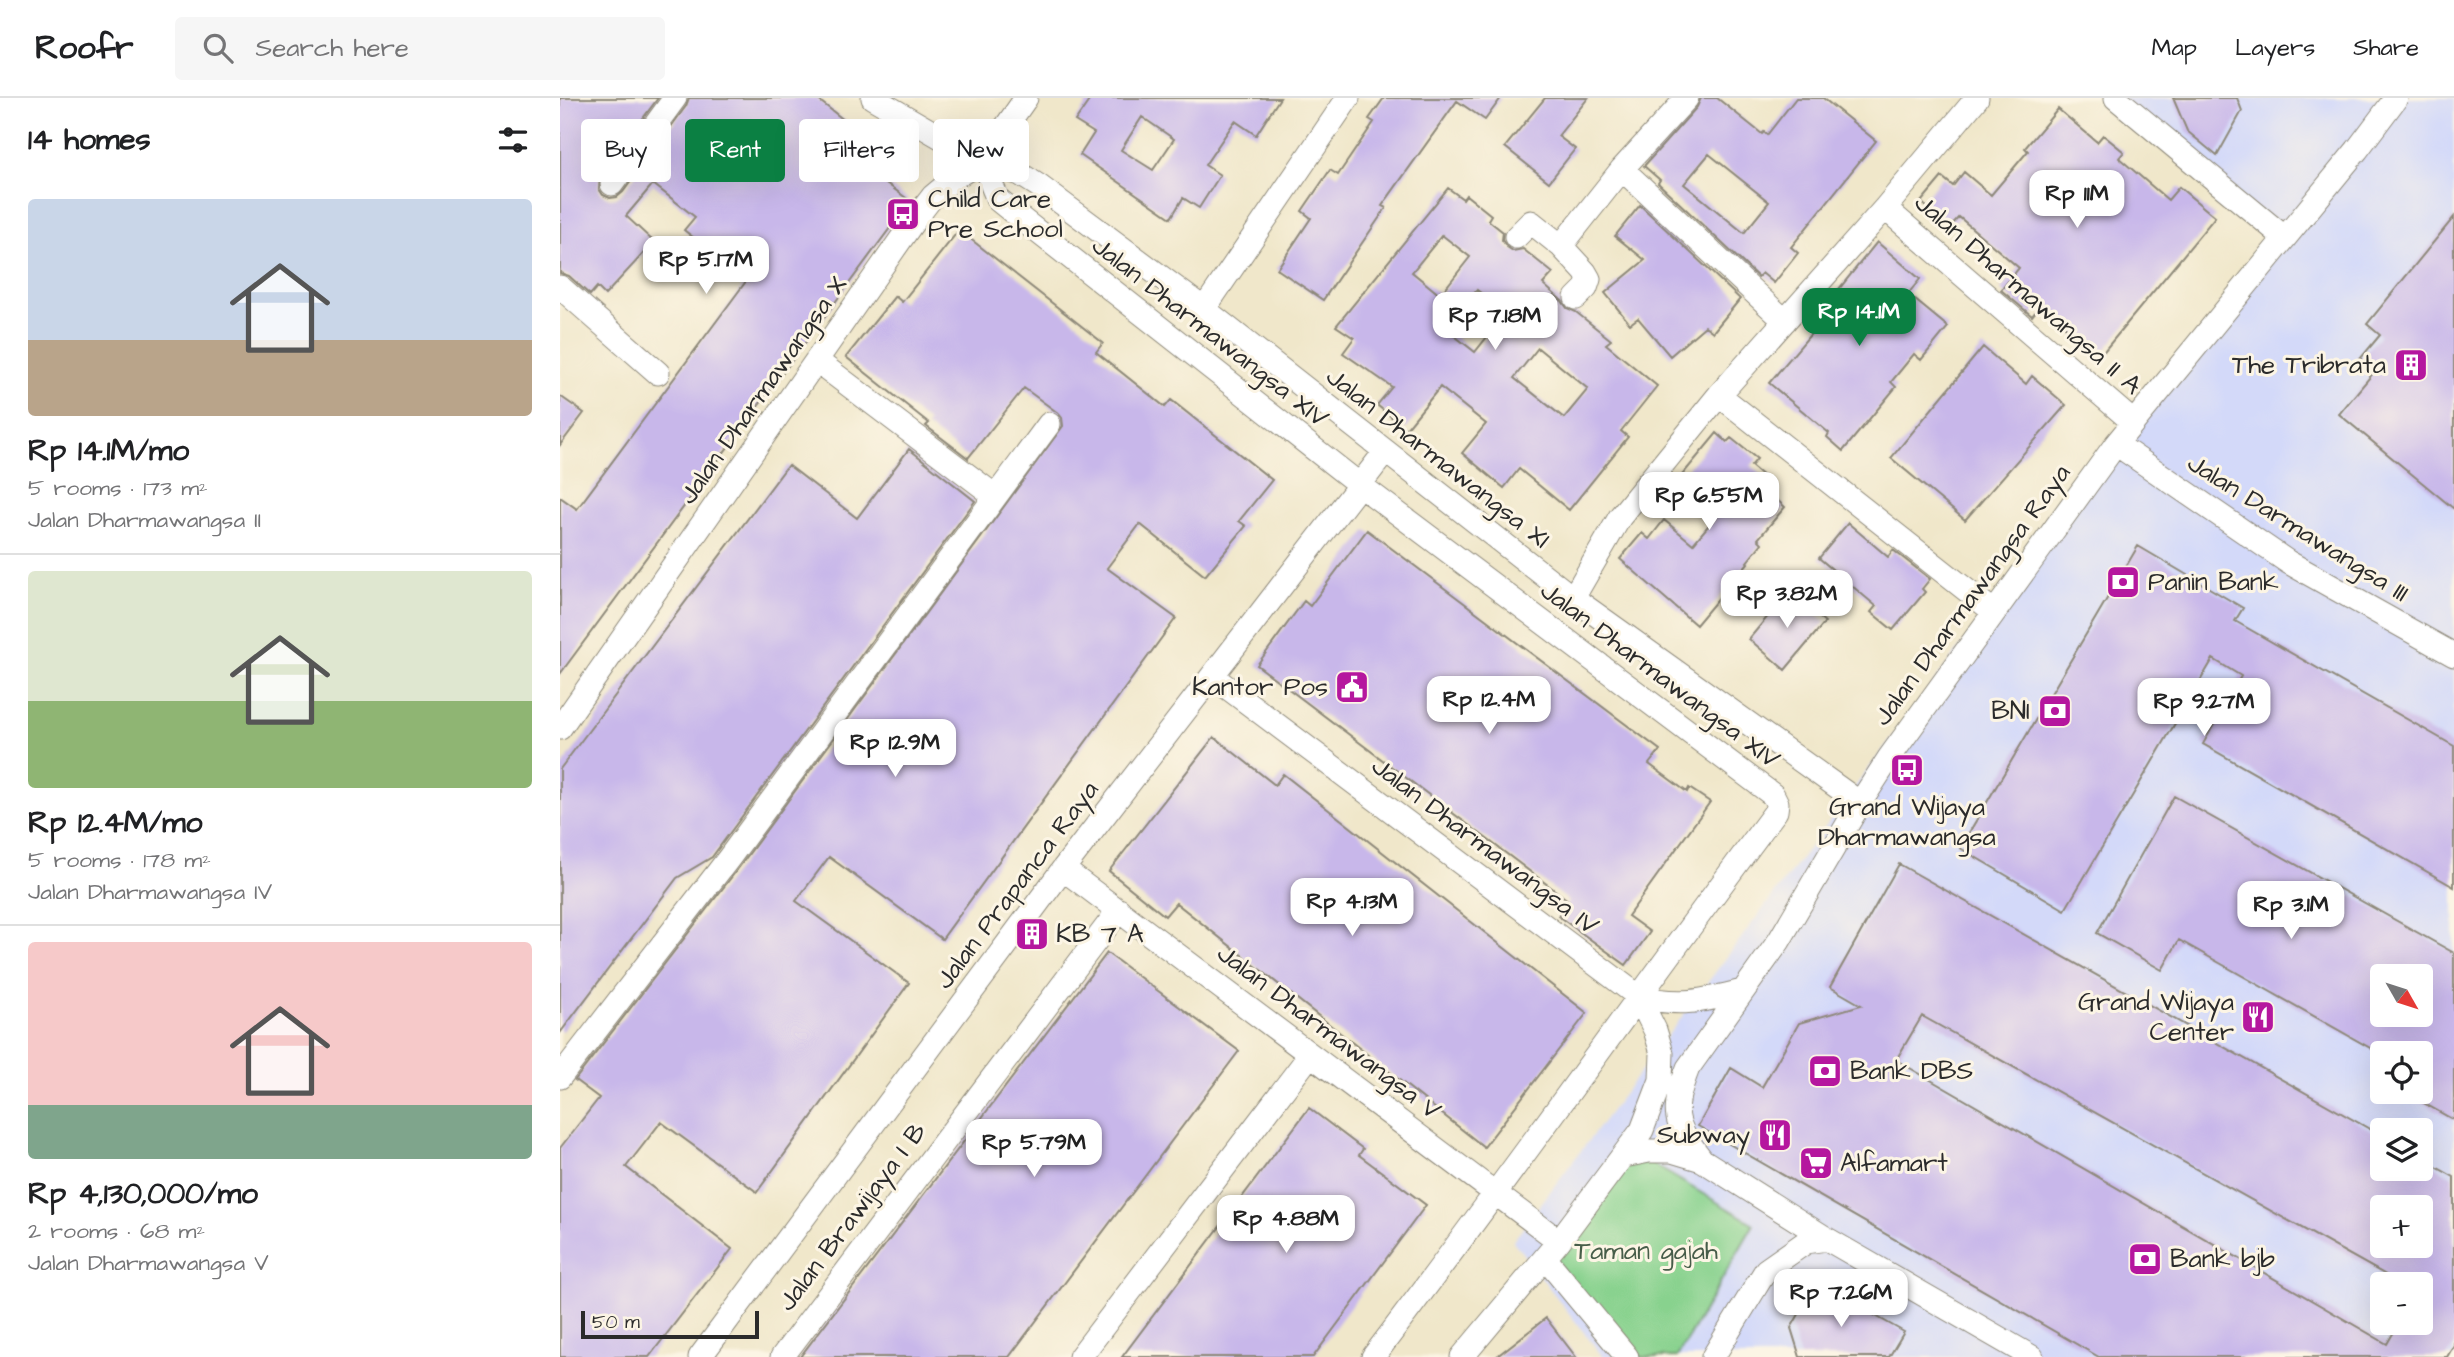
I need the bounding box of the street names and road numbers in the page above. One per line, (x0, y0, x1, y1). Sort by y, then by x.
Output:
street label: Jalan Dharmawangsa II A (1905, 185, 2150, 405)
street label: Jalan Dharmawangsa XIV (1083, 228, 1336, 438)
street label: Jalan Dharmawangsa X (670, 269, 857, 513)
street label: Jalan Dharmawangsa XI (1317, 359, 1558, 559)
street label: Jalan Darmawangsa III (2179, 445, 2416, 612)
street label: Jalan Dharmawangsa Raya (1865, 457, 2081, 734)
street label: Jalan Dharmawangsa XIV (1531, 573, 1787, 779)
street label: Jalan Dharmawangsa IV (1363, 749, 1606, 945)
street label: Jalan Prapanca Raya (927, 774, 1109, 998)
street label: Jalan Dharmawangsa V (1208, 936, 1449, 1130)
street label: Jalan Brawijaya I B (769, 1115, 936, 1320)

